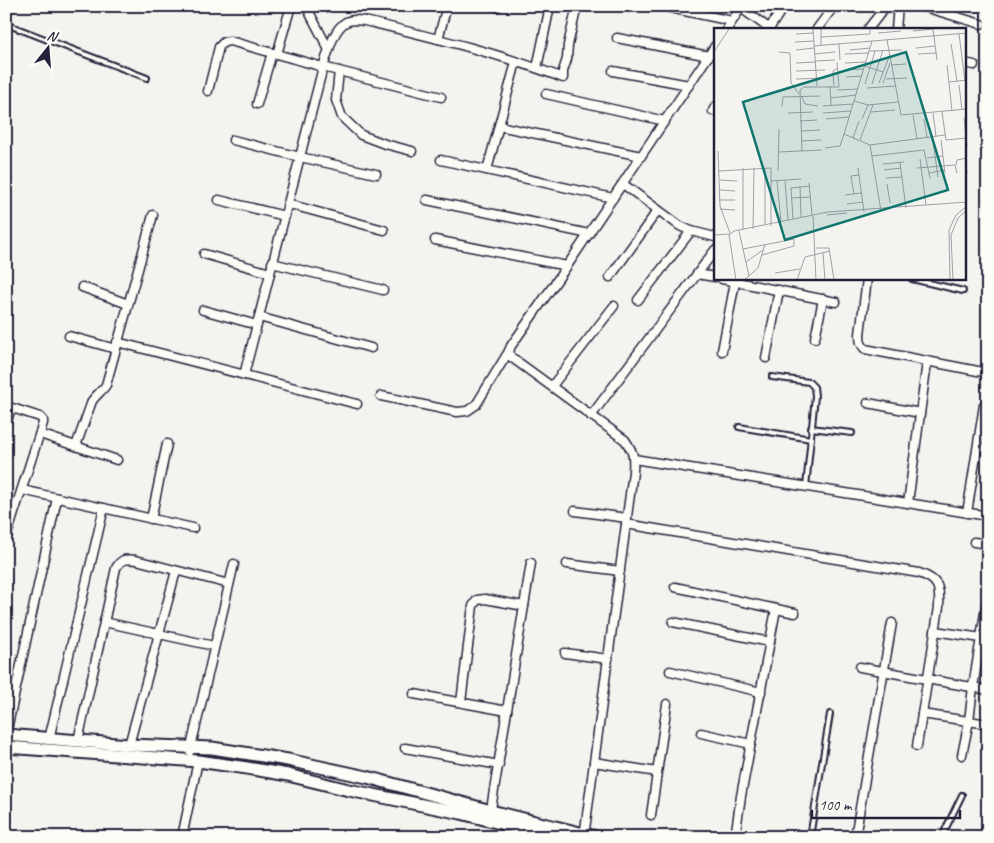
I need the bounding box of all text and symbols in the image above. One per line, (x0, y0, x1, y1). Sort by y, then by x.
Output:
north arrow (22, 22, 72, 72)
text: N (45, 27, 61, 46)
inset map (714, 28, 966, 280)
scale bar (812, 788, 959, 820)
text: 100 m (819, 796, 853, 815)

